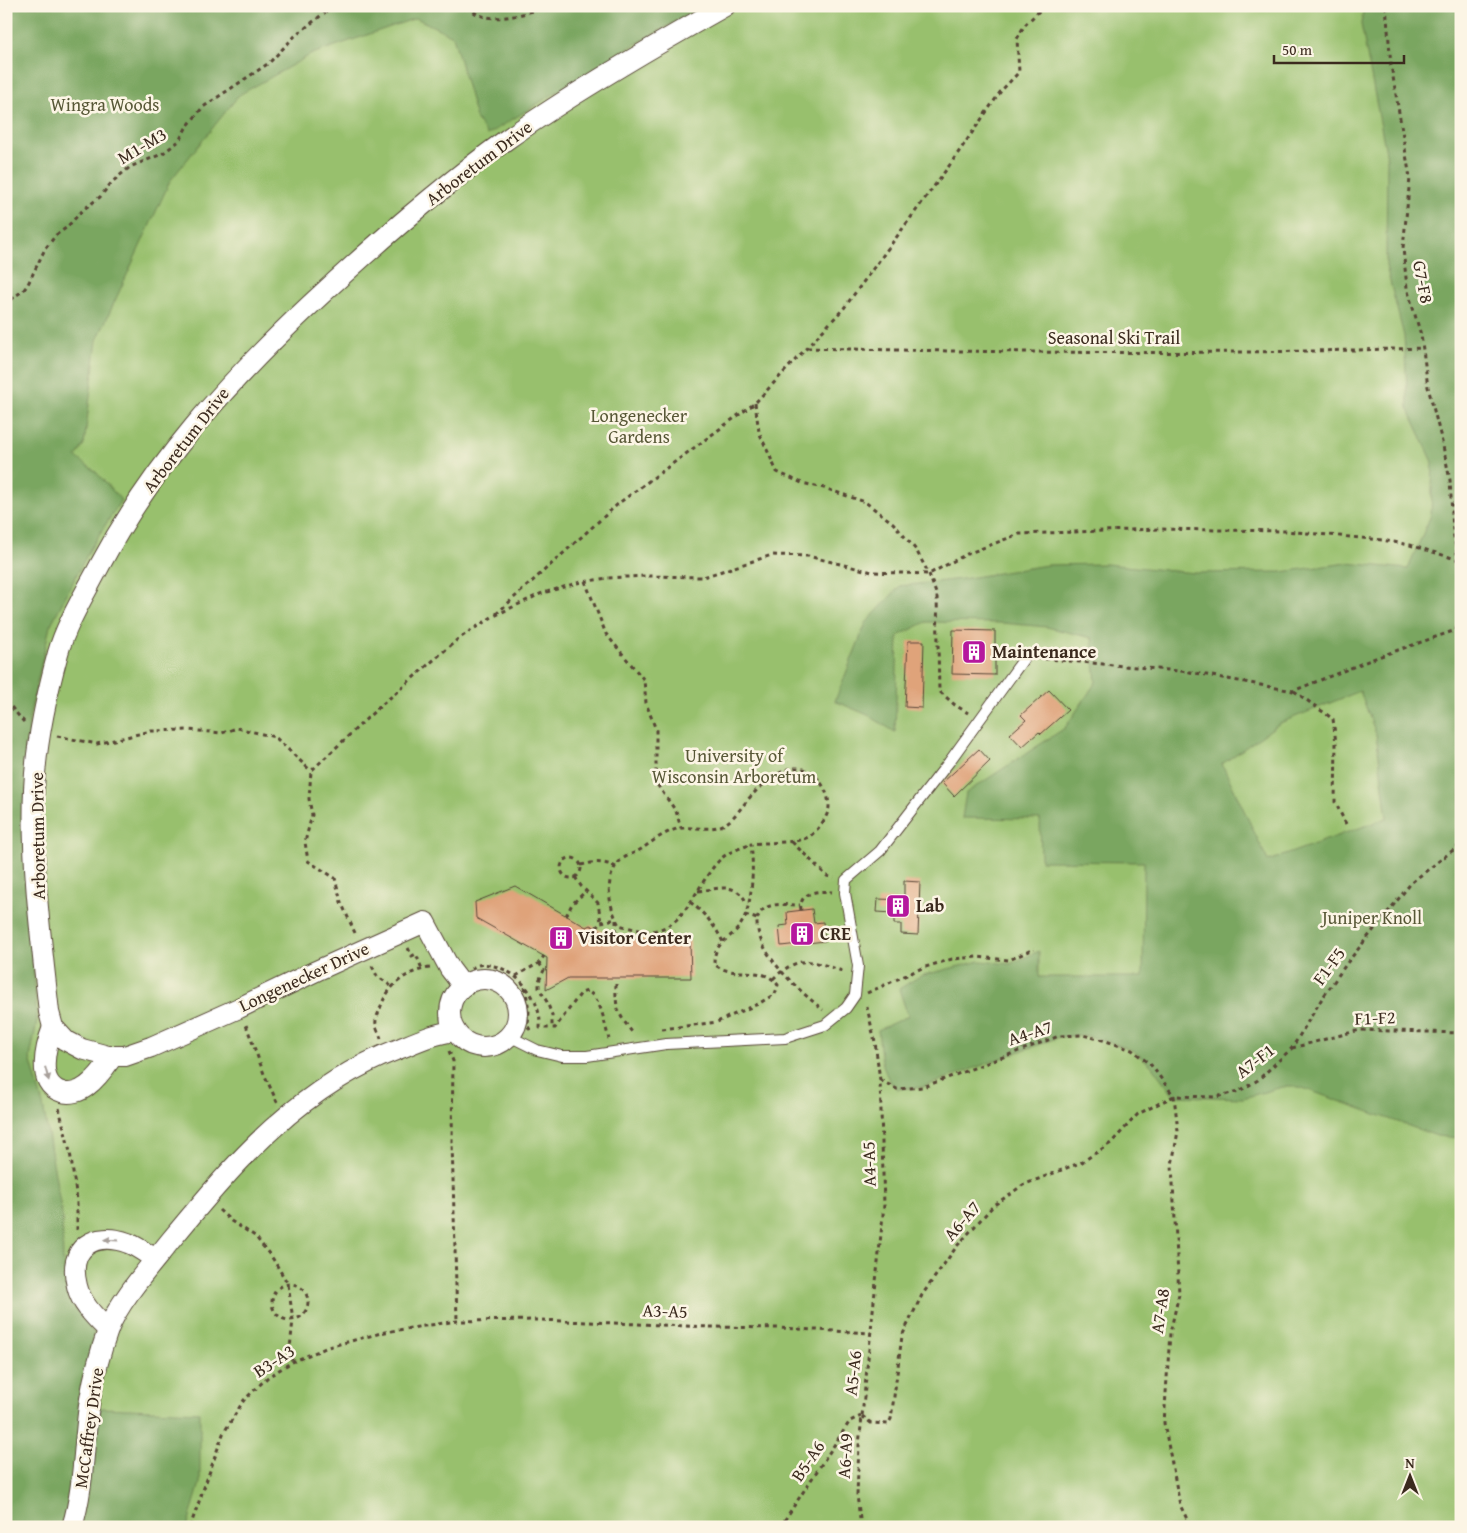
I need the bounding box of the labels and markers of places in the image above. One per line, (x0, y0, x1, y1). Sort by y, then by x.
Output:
place label: Maintenance (992, 638, 1096, 665)
building icon: Maintenance (961, 639, 987, 665)
place label: Lab (916, 892, 945, 919)
building icon: Lab (885, 893, 911, 919)
place label: CRE (820, 920, 851, 947)
building icon: CRE (789, 921, 815, 947)
place label: Visitor Center (578, 924, 692, 951)
building icon: Visitor Center (548, 925, 574, 951)

